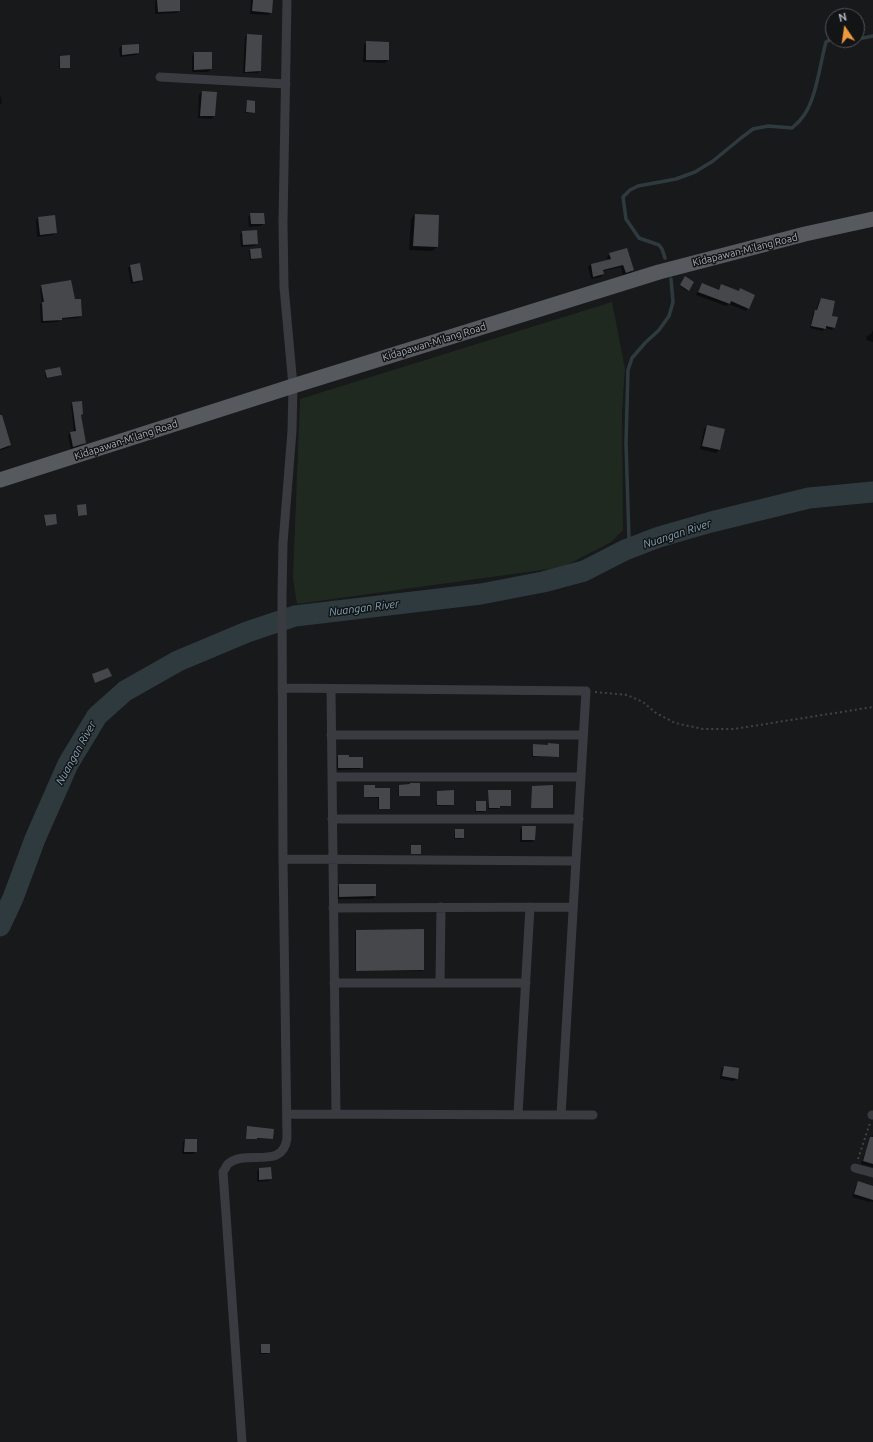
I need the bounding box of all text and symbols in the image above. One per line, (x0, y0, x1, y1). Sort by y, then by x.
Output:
north arrow (825, 8, 865, 48)
text: N (837, 11, 848, 24)
street label: Kidapawan-M'lang Road (691, 231, 799, 269)
street label: Kidapawan-M'lang Road (381, 320, 487, 364)
street label: Kidapawan-M'lang Road (73, 418, 179, 462)
water label: Nuangan River (641, 517, 713, 551)
water label: Nuangan River (328, 597, 400, 619)
water label: Nuangan River (53, 719, 99, 787)

